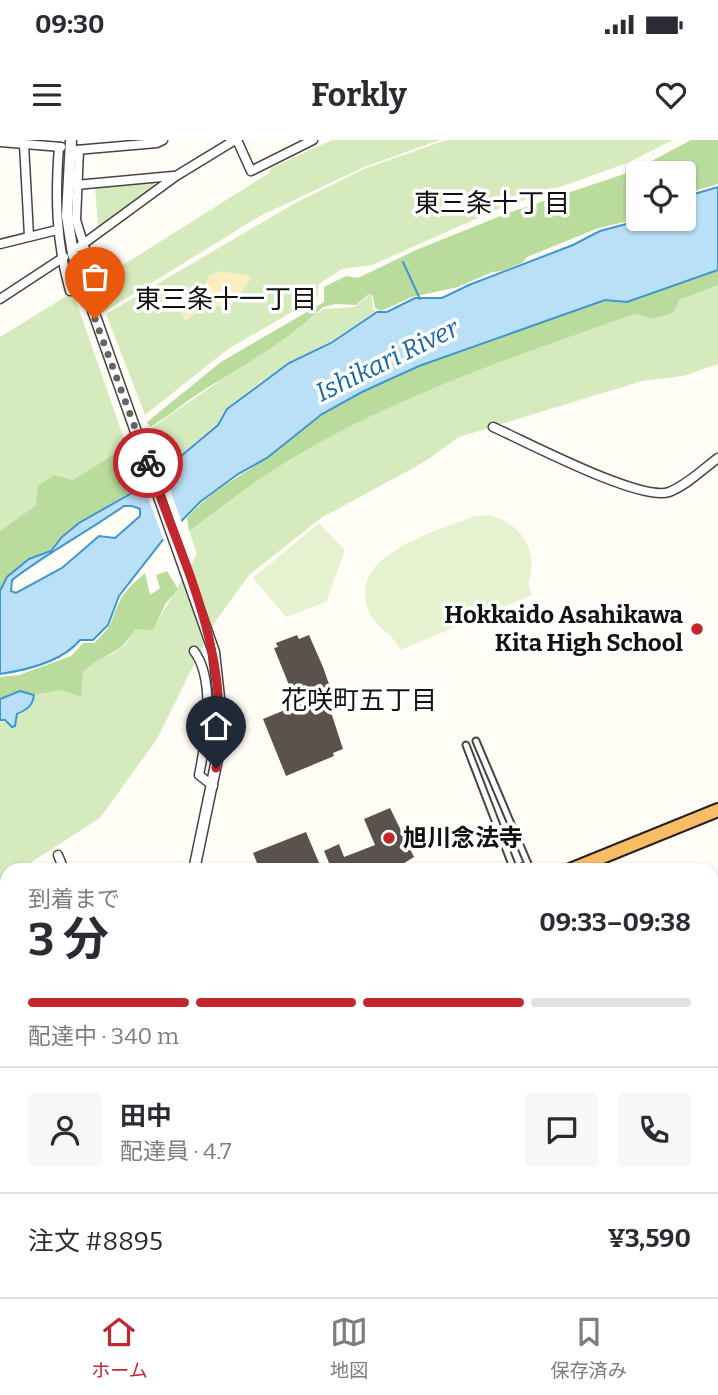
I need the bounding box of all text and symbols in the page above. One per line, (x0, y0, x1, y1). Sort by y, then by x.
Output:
text: 09:30 (35, 9, 104, 40)
icon: menu (28, 76, 66, 114)
text: Forkly (311, 76, 407, 114)
icon: heart (652, 76, 690, 114)
map controls (626, 161, 696, 231)
button: locate (626, 161, 696, 231)
district label: 東三条十丁目 (414, 188, 570, 219)
pin (65, 247, 125, 319)
icon: bag (76, 258, 114, 296)
district label: 東三条十一丁目 (135, 284, 317, 315)
water label: Ishikari River (311, 312, 465, 408)
courier (113, 428, 183, 498)
icon: bike (129, 444, 167, 482)
place label: Hokkaido Asahikawa Kita High School (444, 601, 684, 657)
marker: Hokkaido Asahikawa Kita High School (689, 621, 705, 637)
district label: 花咲町五丁目 (281, 685, 437, 716)
pin (186, 696, 246, 768)
icon: home (197, 707, 235, 745)
place label: 旭川念法寺 (403, 824, 523, 852)
marker: 旭川念法寺 (381, 830, 397, 846)
text: 到着まで (28, 885, 120, 913)
text: 09:33–09:38 (539, 907, 691, 938)
text: 3 分 (28, 912, 109, 967)
text: 配達中 · 340 m (28, 1022, 179, 1050)
button: person (28, 1093, 102, 1167)
button: chat (525, 1093, 599, 1167)
button: phone (617, 1093, 691, 1167)
text: 田中 (120, 1101, 172, 1132)
text: 配達員 · 4.7 (120, 1137, 232, 1165)
text: ¥3,590 (607, 1223, 691, 1254)
text: 注文 #8895 (28, 1226, 163, 1257)
tab: ホーム (91, 1313, 148, 1382)
tab: 地図 (330, 1313, 368, 1382)
tab: 保存済み (551, 1313, 627, 1382)

